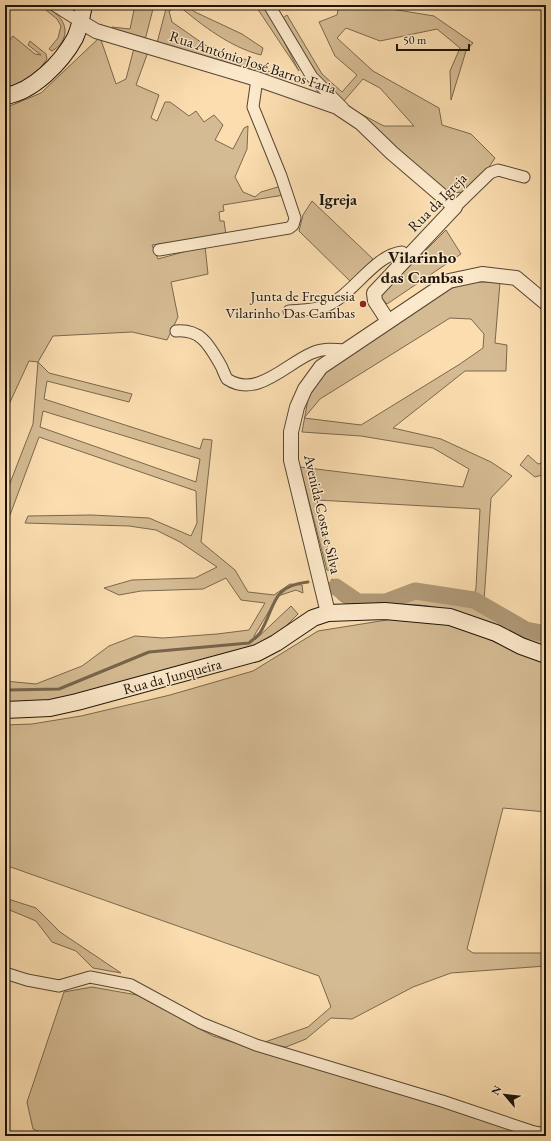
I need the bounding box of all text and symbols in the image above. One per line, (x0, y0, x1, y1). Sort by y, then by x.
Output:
street label: Rua António José Barros Faria (167, 26, 339, 98)
scale bar (397, 26, 469, 52)
text: 50 m (403, 32, 427, 48)
street label: Rua da Igreja (403, 168, 471, 236)
district label: Igreja (319, 189, 358, 210)
district label: Vilarinho das Cambas (381, 246, 463, 288)
place label: Junta de Freguesia Vilarinho Das Cambas (226, 286, 355, 322)
marker: Junta de Freguesia Vilarinho Das Cambas (358, 299, 368, 309)
street label: Avenida Costa e Silva (300, 452, 346, 575)
street label: Rua da Junqueira (121, 654, 223, 698)
north arrow (485, 1075, 525, 1115)
text: N (488, 1083, 504, 1098)

